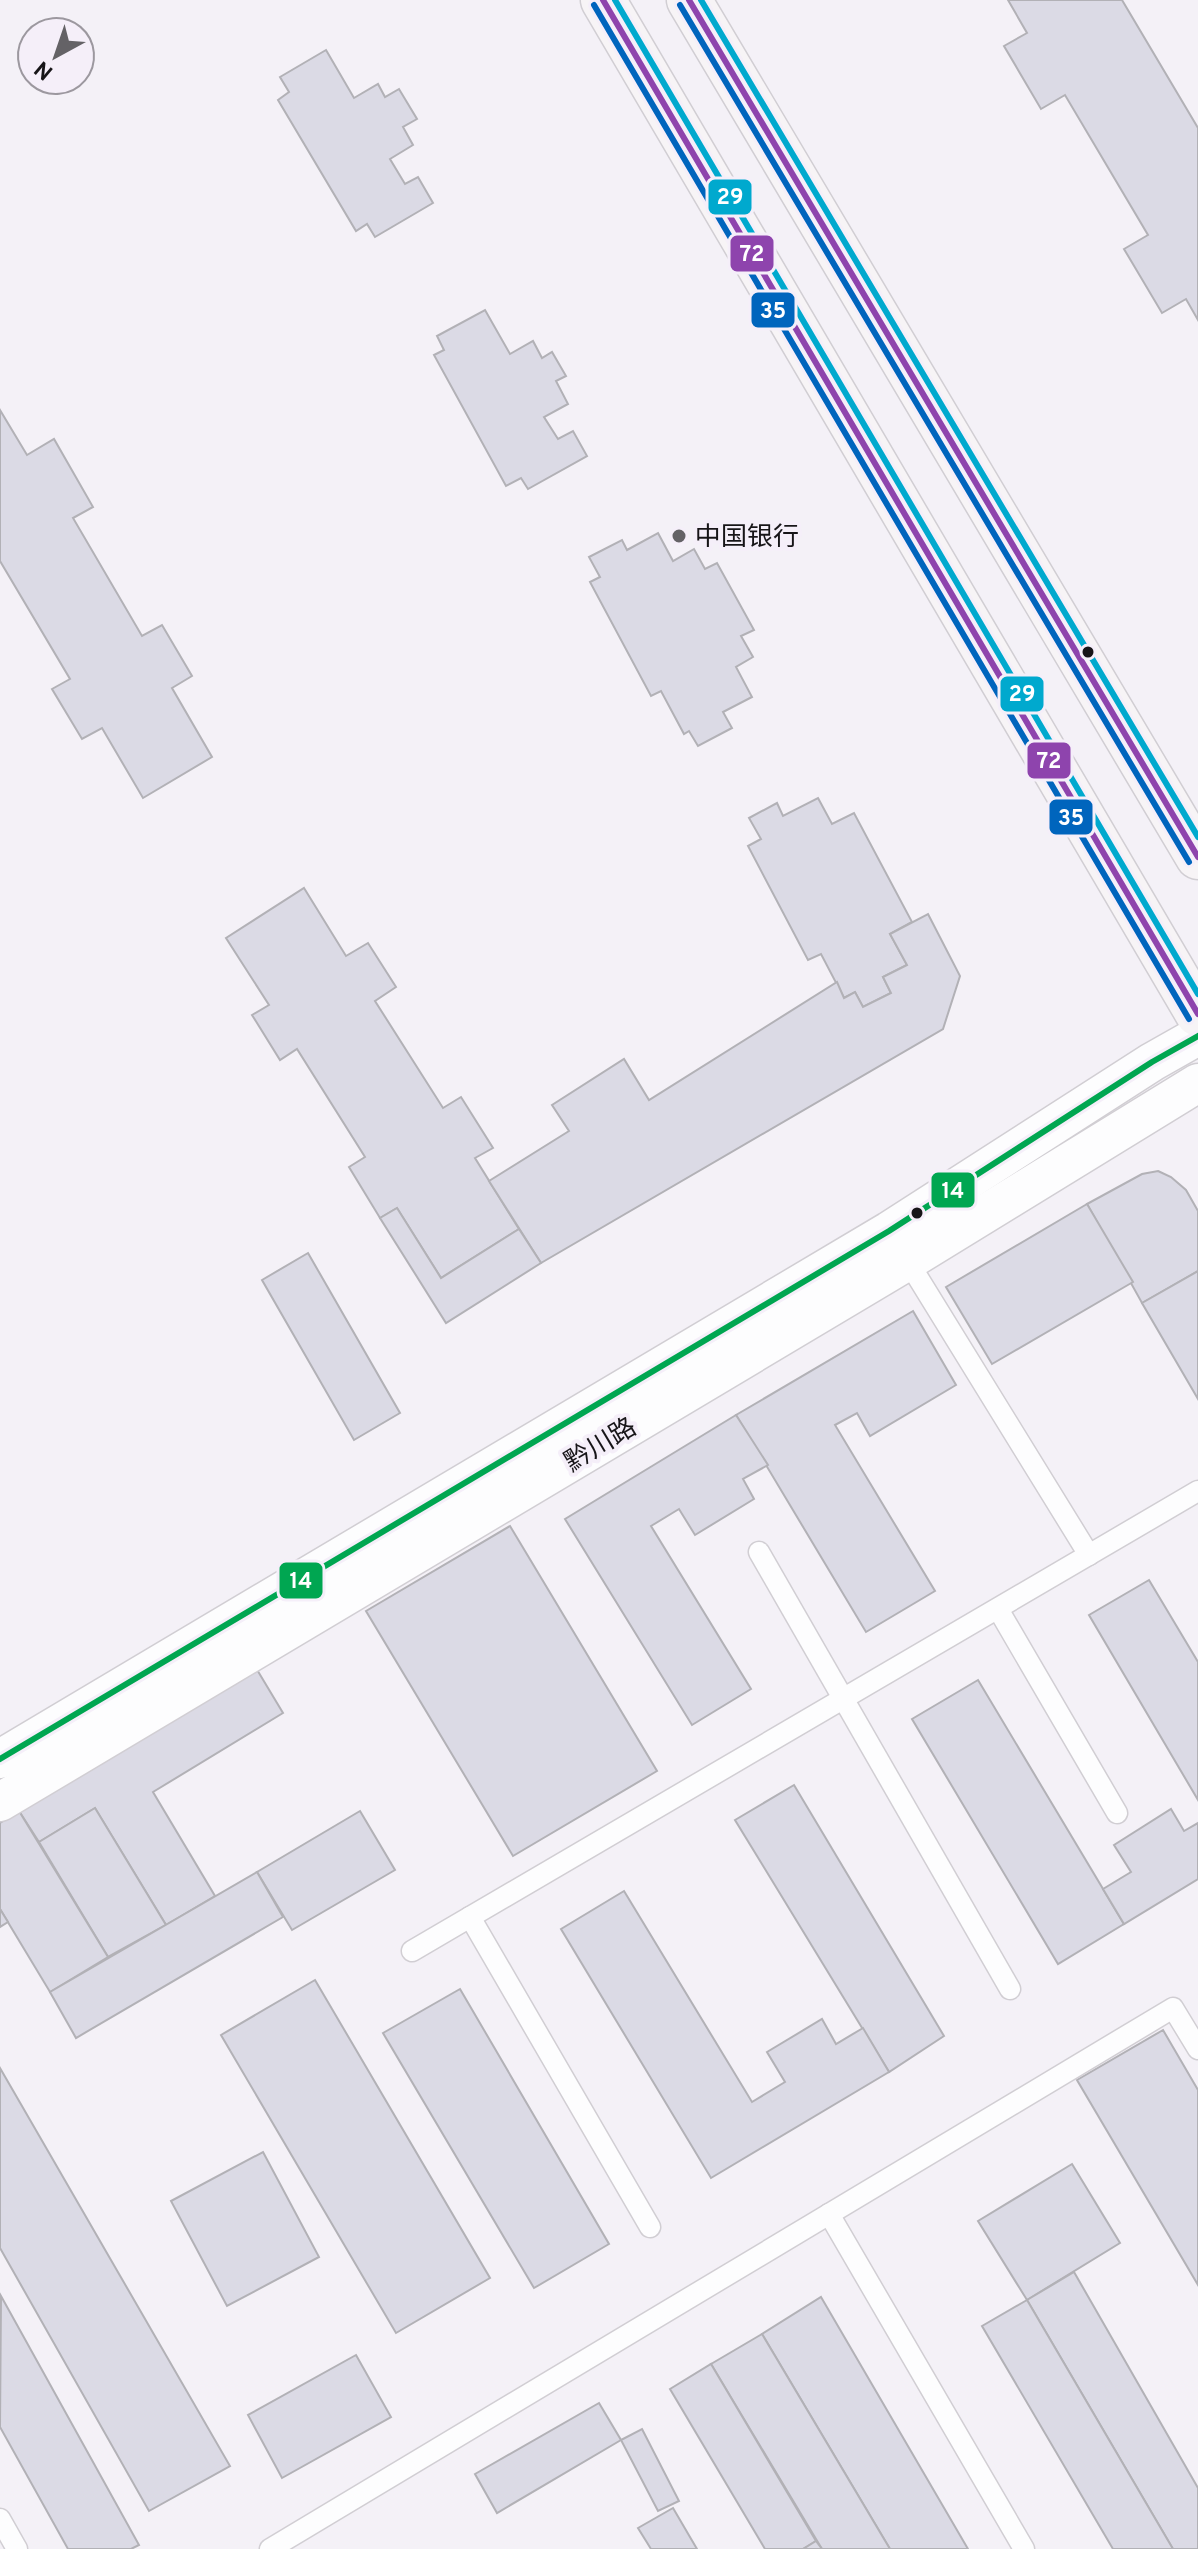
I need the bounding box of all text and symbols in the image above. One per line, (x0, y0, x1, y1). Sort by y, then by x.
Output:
north arrow (16, 16, 96, 96)
text: N (30, 54, 59, 85)
line badge: 29 (707, 178, 753, 216)
text: 29 (717, 185, 743, 212)
line badge: 72 (729, 234, 775, 273)
text: 72 (740, 242, 764, 269)
line badge: 35 (750, 291, 796, 329)
text: 35 (760, 299, 786, 326)
place label: 中国银行 (695, 522, 799, 555)
marker: 中国银行 (670, 527, 688, 545)
unlabelled marker (1080, 644, 1096, 660)
line badge: 29 (999, 675, 1045, 713)
text: 29 (1009, 682, 1035, 709)
line badge: 72 (1026, 741, 1072, 780)
text: 72 (1037, 749, 1061, 776)
line badge: 35 (1048, 798, 1094, 836)
text: 35 (1058, 806, 1084, 833)
line badge: 14 (930, 1171, 976, 1209)
text: 14 (942, 1179, 964, 1206)
unlabelled marker (909, 1205, 925, 1221)
street label: 黔川路 (559, 1412, 643, 1480)
line badge: 14 (278, 1561, 324, 1600)
text: 14 (290, 1569, 312, 1596)

